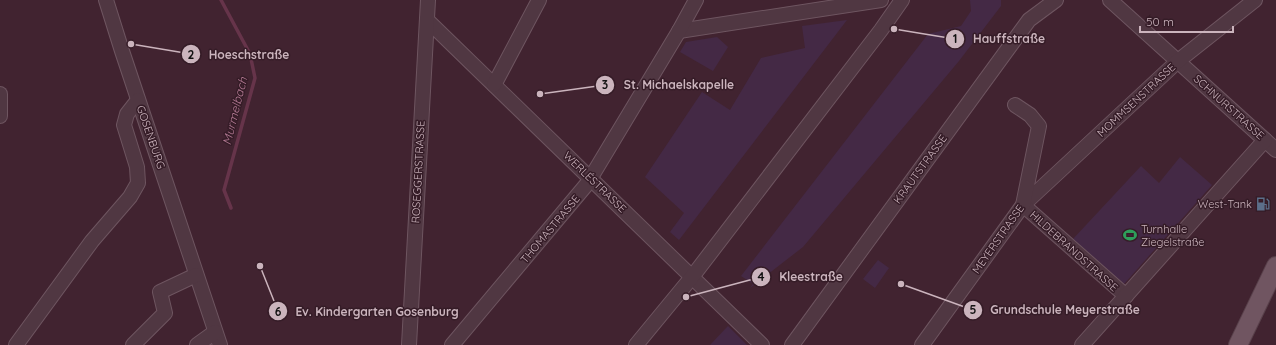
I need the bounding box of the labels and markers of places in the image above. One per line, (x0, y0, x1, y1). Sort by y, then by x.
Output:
callout: Hauffstraße (945, 27, 1053, 51)
callout: Hoeschstraße (181, 42, 298, 66)
callout: St. Michaelskapelle (595, 73, 742, 97)
fuel station icon: West-Tank (1255, 196, 1271, 212)
place label: West-Tank (1198, 197, 1252, 211)
place label: Turnhalle Ziegelstraße (1141, 222, 1205, 249)
sports icon: Turnhalle Ziegelstraße (1122, 227, 1138, 243)
callout: Kleestraße (751, 265, 851, 289)
callout: Grundschule Meyerstraße (963, 298, 1148, 322)
callout: Ev. Kindergarten Gosenburg (268, 299, 467, 323)

